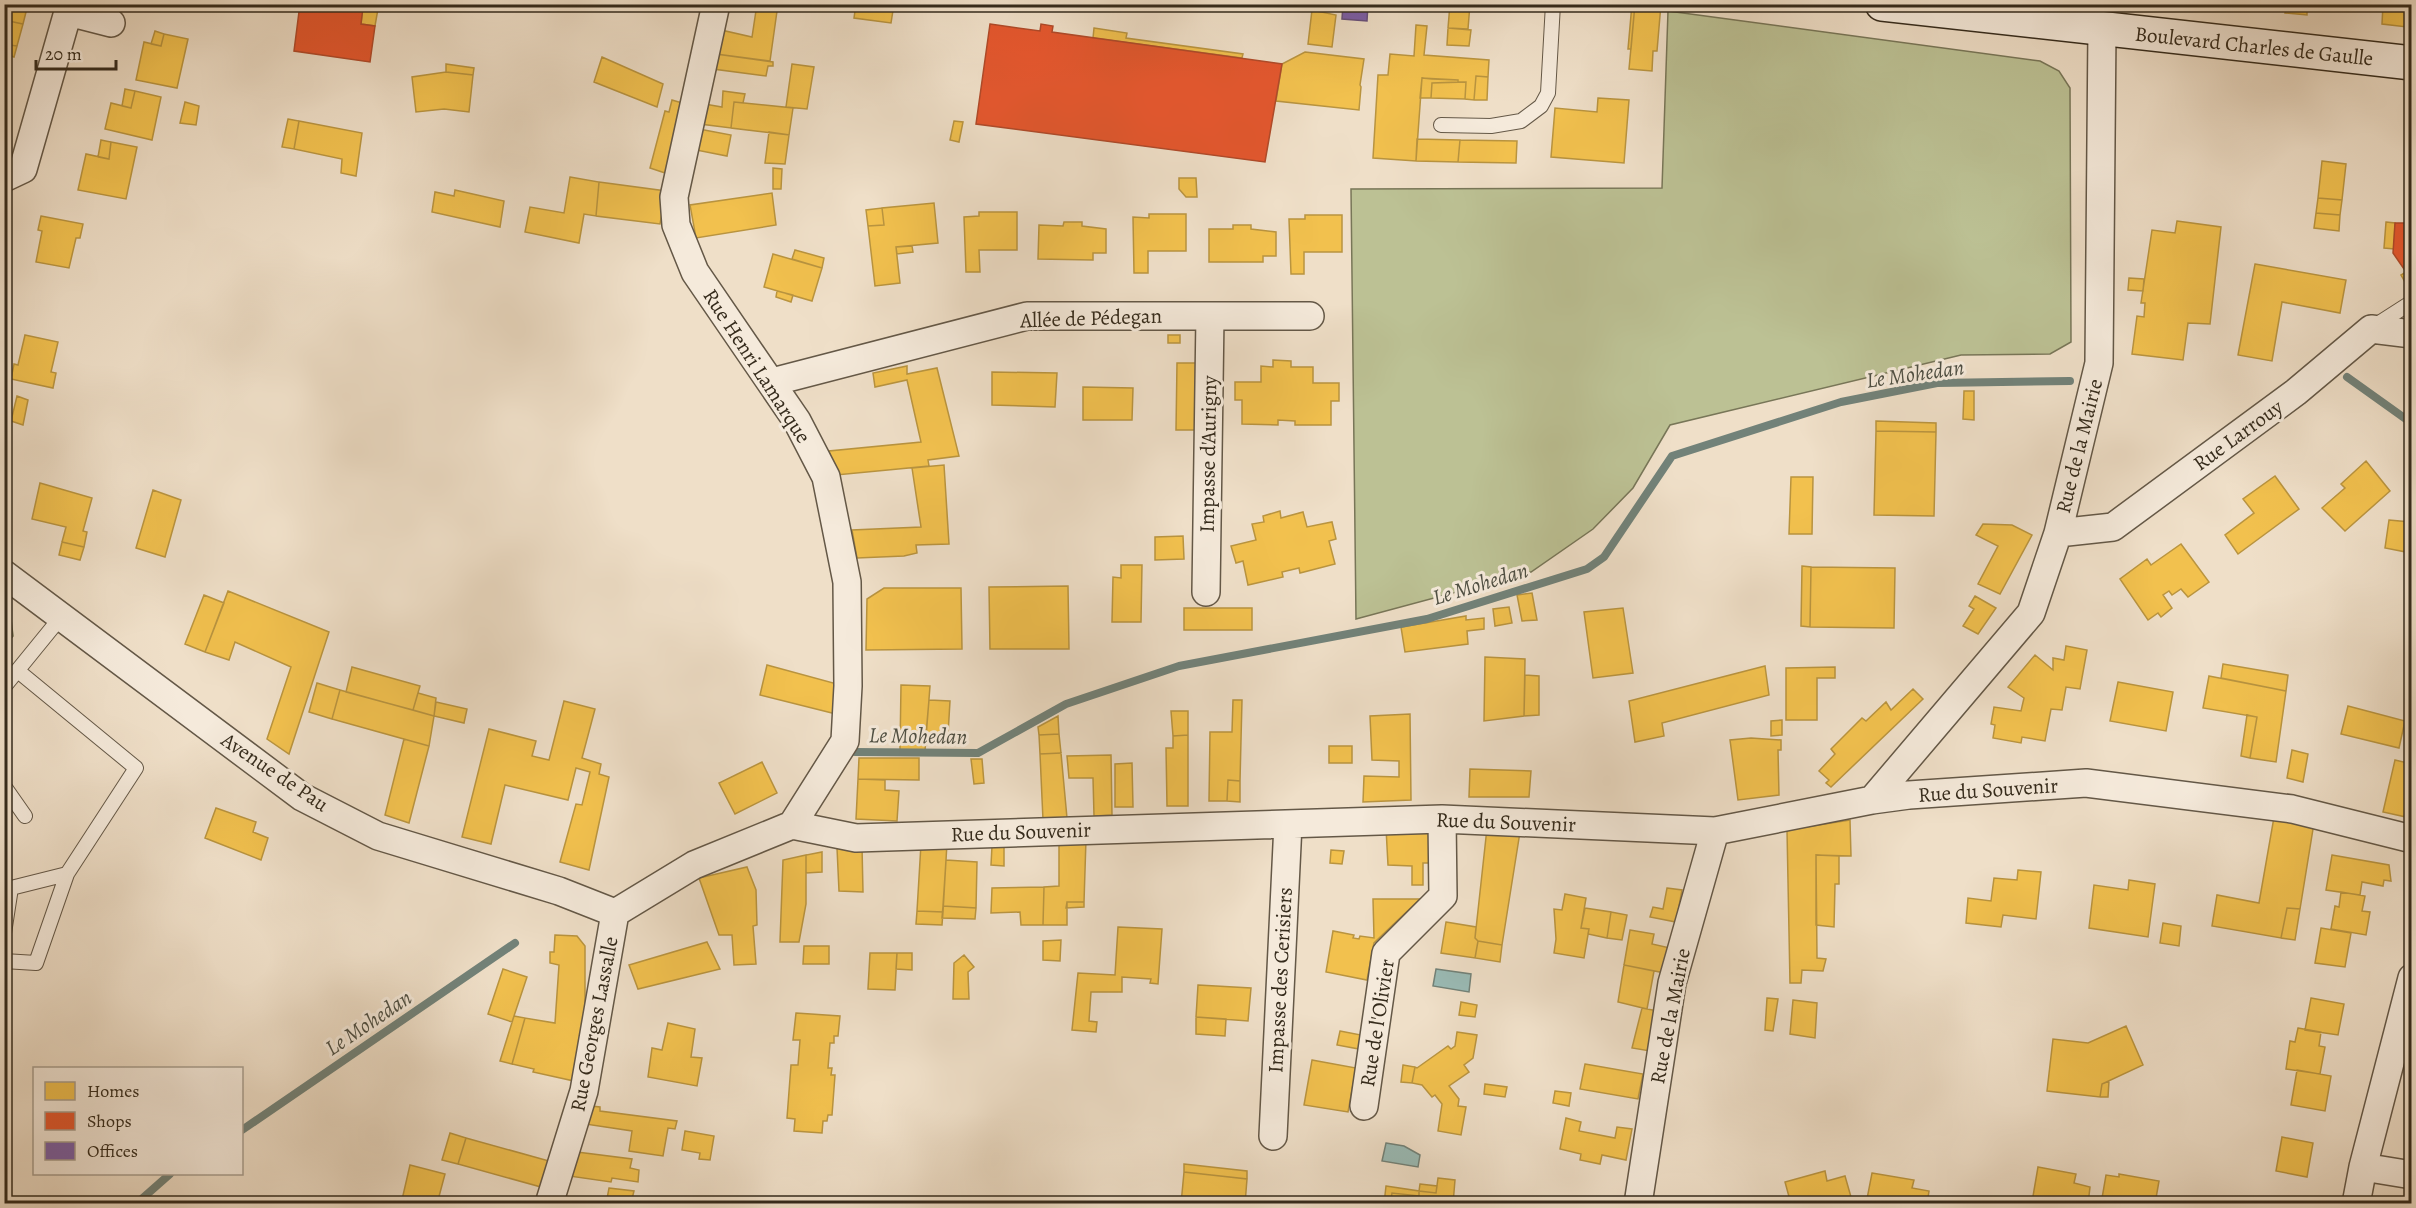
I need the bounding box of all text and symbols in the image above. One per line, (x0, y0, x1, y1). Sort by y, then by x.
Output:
street label: Boulevard Charles de Gaulle (2133, 20, 2375, 72)
scale bar (36, 33, 116, 71)
text: 20 m (45, 42, 82, 66)
street label: Rue Henri Lamarque (697, 283, 817, 449)
street label: Allée de Pédegan (1019, 302, 1162, 335)
water label: Le Mohedan (1864, 352, 1966, 396)
street label: Impasse d'Aurigny (1193, 375, 1223, 533)
street label: Rue de la Mairie (2049, 376, 2109, 516)
street label: Rue Larrouy (2187, 393, 2289, 477)
water label: Le Mohedan (1429, 555, 1532, 613)
water label: Le Mohedan (868, 720, 968, 752)
street label: Avenue de Pau (215, 725, 335, 819)
street label: Rue du Souvenir (1917, 771, 2059, 809)
street label: Rue du Souvenir (1435, 806, 1577, 838)
street label: Rue du Souvenir (950, 816, 1092, 848)
street label: Impasse des Cerisiers (1261, 886, 1299, 1074)
street label: Rue Georges Lassalle (563, 934, 625, 1114)
street label: Rue de la Mairie (1643, 946, 1697, 1086)
street label: Rue de l'Olivier (1353, 957, 1401, 1089)
water label: Le Mohedan (319, 983, 418, 1063)
legend (33, 1067, 243, 1175)
text: Homes (87, 1079, 139, 1103)
text: Shops (87, 1109, 132, 1133)
text: Offices (87, 1139, 138, 1163)

